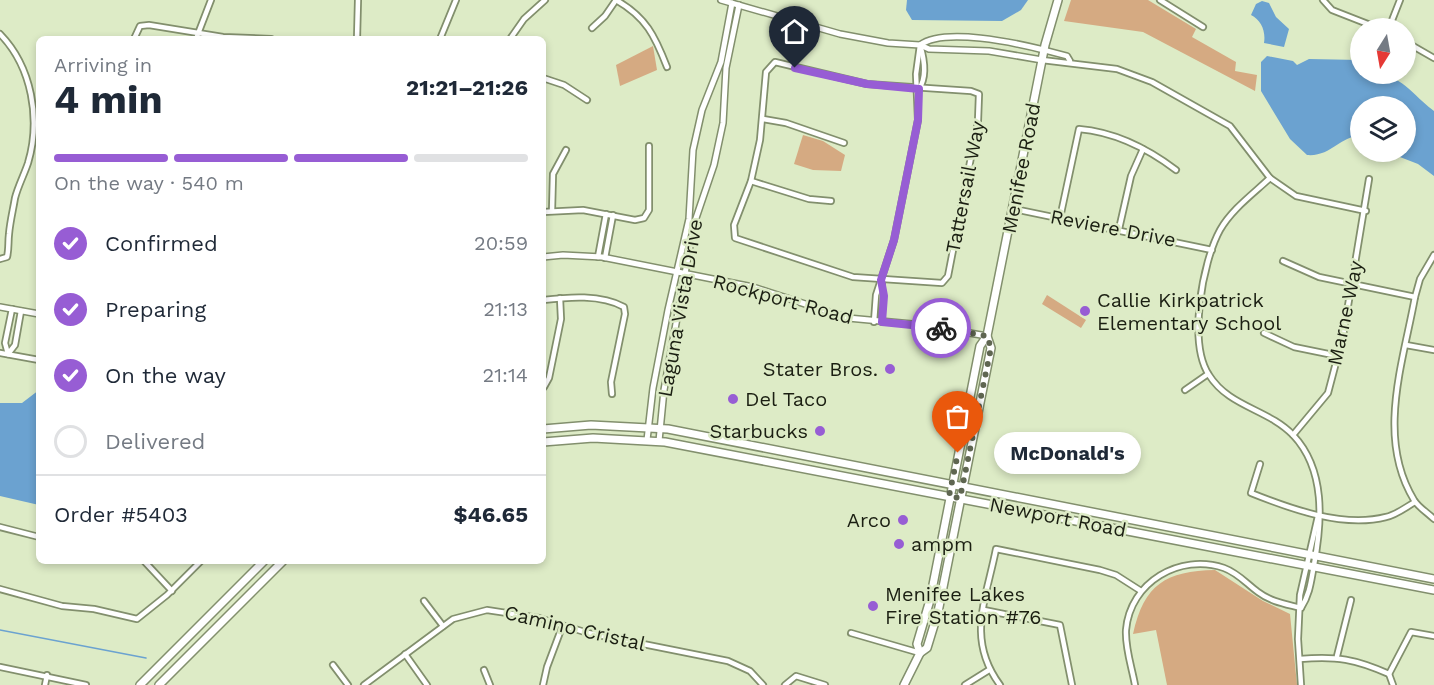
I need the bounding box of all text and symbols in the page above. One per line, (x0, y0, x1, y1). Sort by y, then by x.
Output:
pin (769, 6, 820, 68)
icon: home (778, 15, 811, 48)
north arrow (1350, 18, 1416, 84)
map controls (1350, 18, 1416, 162)
text: Arriving in (54, 53, 152, 77)
text: 21:21–21:26 (406, 75, 528, 100)
text: 4 min (54, 77, 163, 122)
button: layers (1350, 96, 1416, 162)
street label: Menifee Road (997, 101, 1045, 235)
street label: Tattersail Way (940, 118, 990, 255)
text: On the way · 540 m (54, 171, 244, 195)
street label: Reviere Drive (1048, 204, 1178, 252)
street label: Laguna Vista Drive (653, 217, 707, 399)
icon: check (54, 227, 87, 260)
text: Confirmed (105, 231, 218, 256)
text: 20:59 (474, 231, 528, 255)
street label: Marne Way (1322, 258, 1368, 367)
street label: Rockport Road (711, 269, 855, 329)
place label: Callie Kirkpatrick Elementary School (1097, 288, 1281, 335)
icon: check (54, 293, 87, 326)
text: Preparing (105, 297, 206, 322)
text: 21:13 (483, 297, 528, 321)
courier (911, 298, 971, 358)
marker: Callie Kirkpatrick Elementary School (1078, 304, 1092, 318)
icon: bike (925, 312, 958, 345)
place label: Stater Bros. (763, 357, 878, 381)
icon: check (54, 359, 87, 392)
marker: Stater Bros. (883, 362, 897, 376)
text: On the way (105, 363, 226, 388)
text: 21:14 (483, 363, 528, 387)
place label: Del Taco (745, 387, 827, 411)
pin (932, 391, 983, 453)
marker: Del Taco (726, 392, 740, 406)
icon: bag (941, 400, 974, 433)
place label: Starbucks (710, 419, 808, 443)
marker: Starbucks (813, 424, 827, 438)
text: Delivered (105, 429, 205, 454)
callout: McDonald's (994, 432, 1141, 474)
text: McDonald's (1010, 441, 1125, 465)
street label: Newport Road (988, 492, 1128, 542)
text: Order #5403 (54, 502, 188, 527)
text: $46.65 (454, 502, 528, 527)
place label: Arco (847, 508, 891, 532)
marker: Arco (896, 513, 910, 527)
place label: ampm (911, 532, 973, 556)
marker: ampm (892, 537, 906, 551)
place label: Menifee Lakes Fire Station #76 (885, 582, 1042, 629)
marker: Menifee Lakes Fire Station #76 (866, 599, 880, 613)
street label: Camino Cristal (502, 600, 648, 656)

